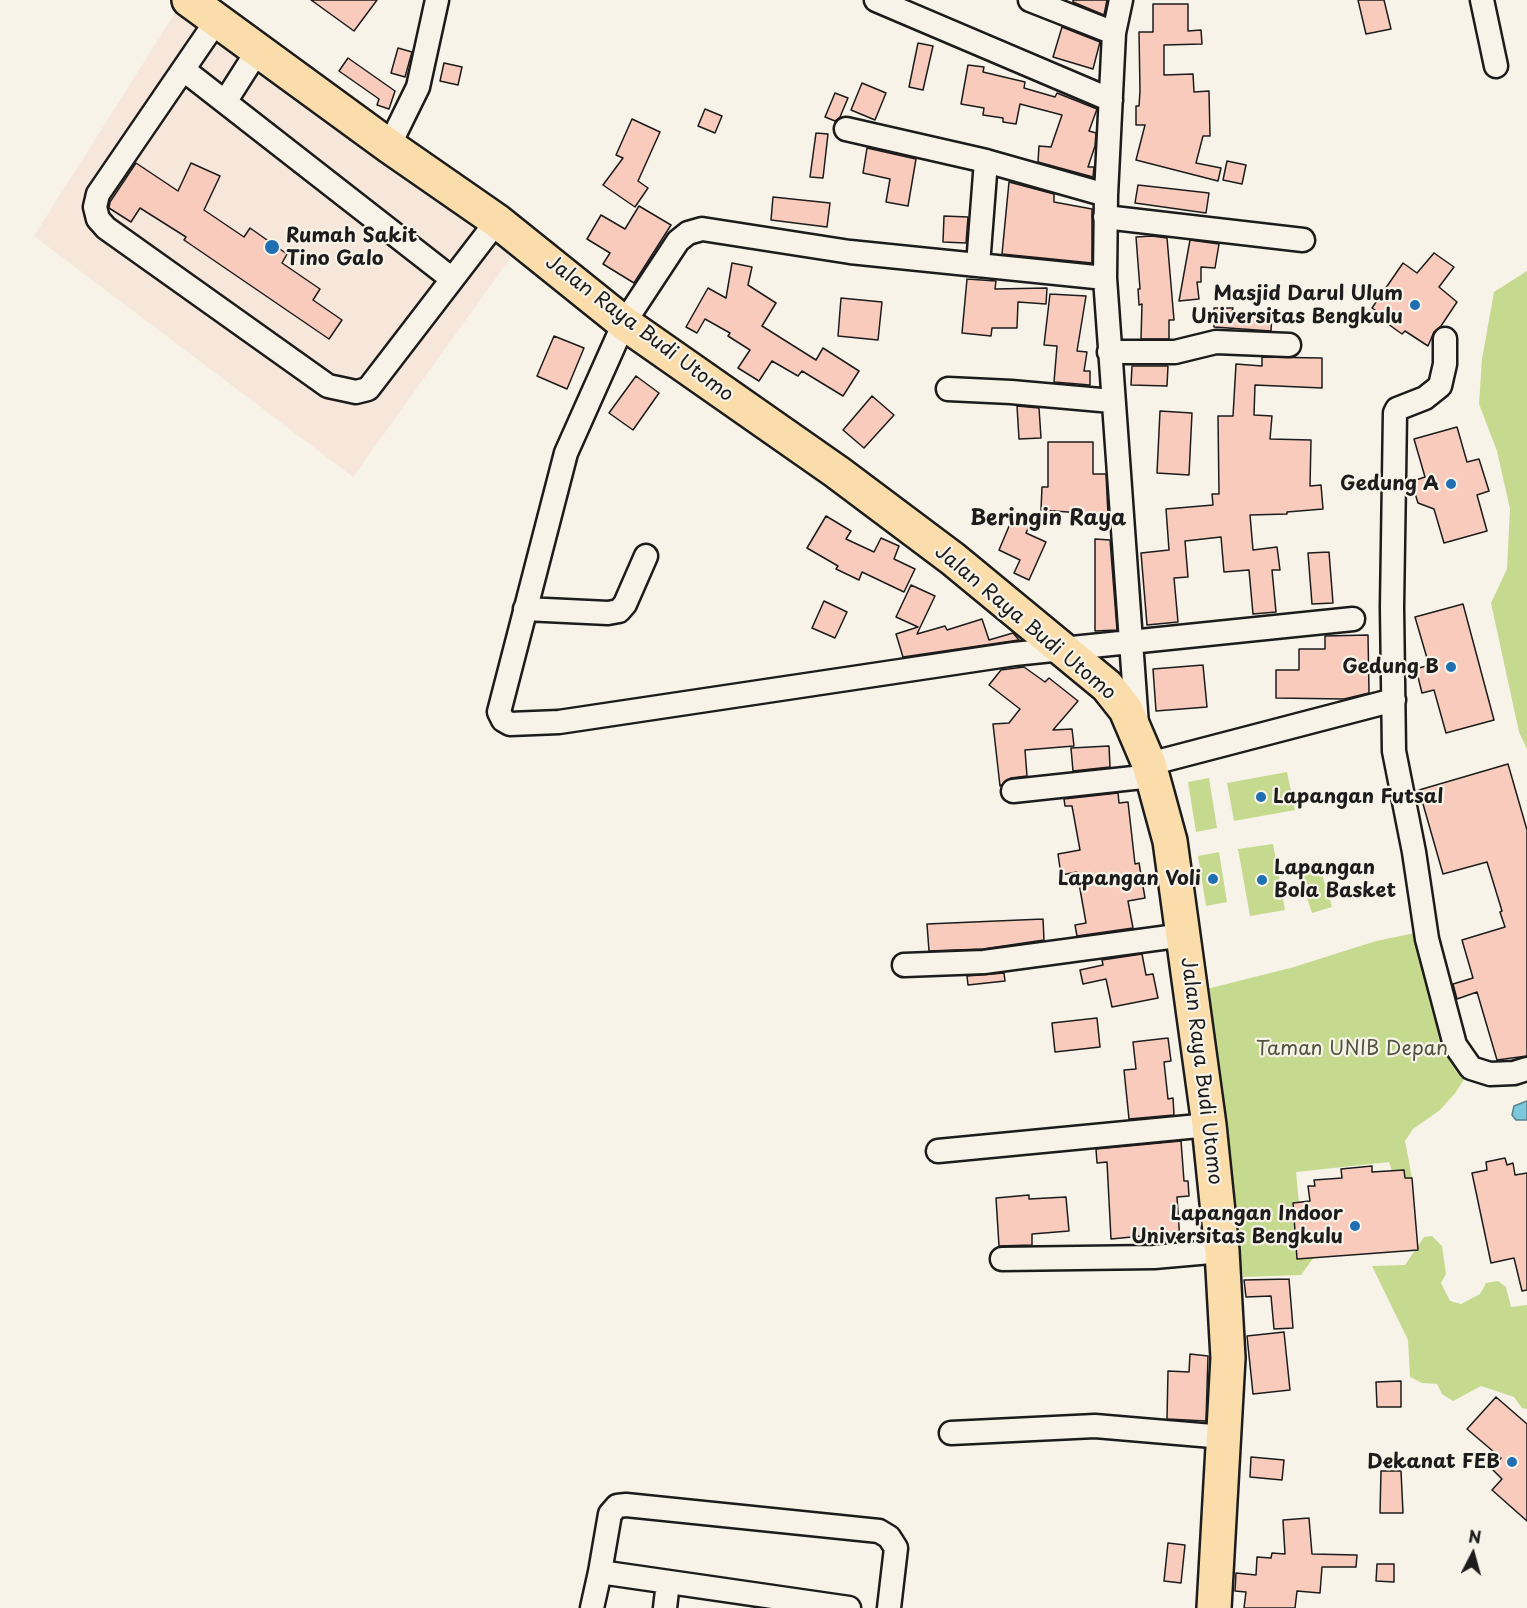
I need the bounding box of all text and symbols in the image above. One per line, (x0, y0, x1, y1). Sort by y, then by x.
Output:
place label: Rumah Sakit Tino Galo (286, 224, 417, 271)
marker: Rumah Sakit Tino Galo (263, 238, 281, 256)
street label: Jalan Raya Budi Utomo (540, 250, 738, 408)
place label: Masjid Darul Ulum Universitas Bengkulu (1191, 282, 1403, 329)
marker: Masjid Darul Ulum Universitas Bengkulu (1408, 298, 1422, 312)
place label: Gedung A (1340, 472, 1439, 496)
marker: Gedung A (1444, 477, 1458, 491)
district label: Beringin Raya (970, 506, 1126, 532)
street label: Jalan Raya Budi Utomo (930, 540, 1120, 706)
place label: Gedung B (1342, 655, 1439, 679)
marker: Gedung B (1444, 660, 1458, 674)
place label: Lapangan Futsal (1273, 785, 1443, 809)
marker: Lapangan Futsal (1254, 790, 1268, 804)
place label: Lapangan Bola Basket (1274, 856, 1396, 903)
place label: Lapangan Voli (1058, 867, 1201, 891)
marker: Lapangan Voli (1206, 872, 1220, 886)
marker: Lapangan Bola Basket (1255, 873, 1269, 887)
street label: Jalan Raya Budi Utomo (1175, 956, 1227, 1186)
park label: Taman UNIB Depan (1256, 1037, 1448, 1061)
place label: Lapangan Indoor Universitas Bengkulu (1131, 1202, 1343, 1249)
marker: Lapangan Indoor Universitas Bengkulu (1348, 1219, 1362, 1233)
place label: Dekanat FEB (1367, 1450, 1500, 1474)
marker: Dekanat FEB (1505, 1455, 1519, 1469)
north arrow (1443, 1524, 1503, 1584)
text: N (1467, 1524, 1482, 1549)

